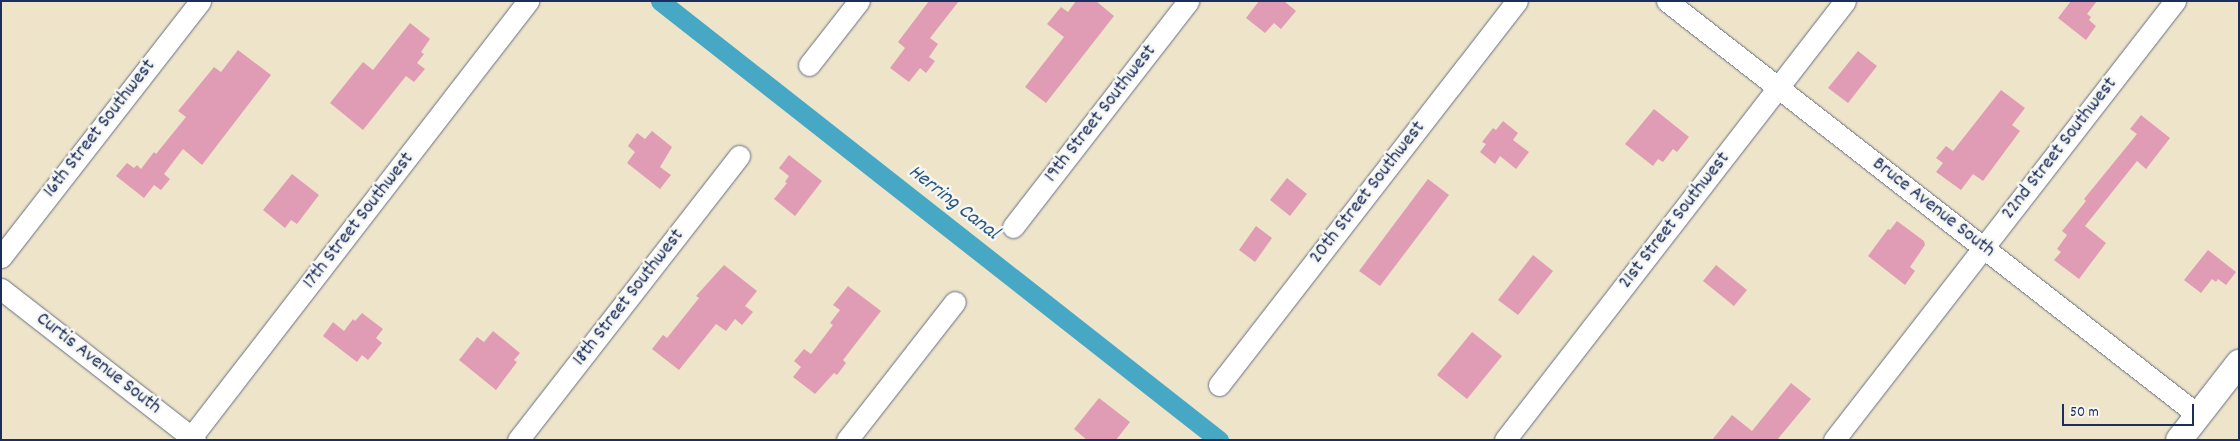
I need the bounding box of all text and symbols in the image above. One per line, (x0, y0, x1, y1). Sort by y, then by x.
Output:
street label: 19th Street Southwest (1040, 40, 1162, 188)
street label: 16th Street Southwest (39, 55, 161, 203)
street label: 22nd Street Southwest (1997, 73, 2123, 225)
street label: 20th Street Southwest (1305, 117, 1431, 269)
street label: 17th Street Southwest (298, 148, 420, 294)
street label: 21st Street Southwest (1614, 148, 1736, 294)
street label: Bruce Avenue South (1867, 153, 1999, 263)
water label: Herring Canal (903, 160, 1003, 246)
street label: 18th Street Southwest (568, 225, 690, 371)
street label: Curtis Avenue South (31, 308, 165, 420)
scale bar (2065, 394, 2198, 426)
text: 50 m (2070, 402, 2099, 424)

